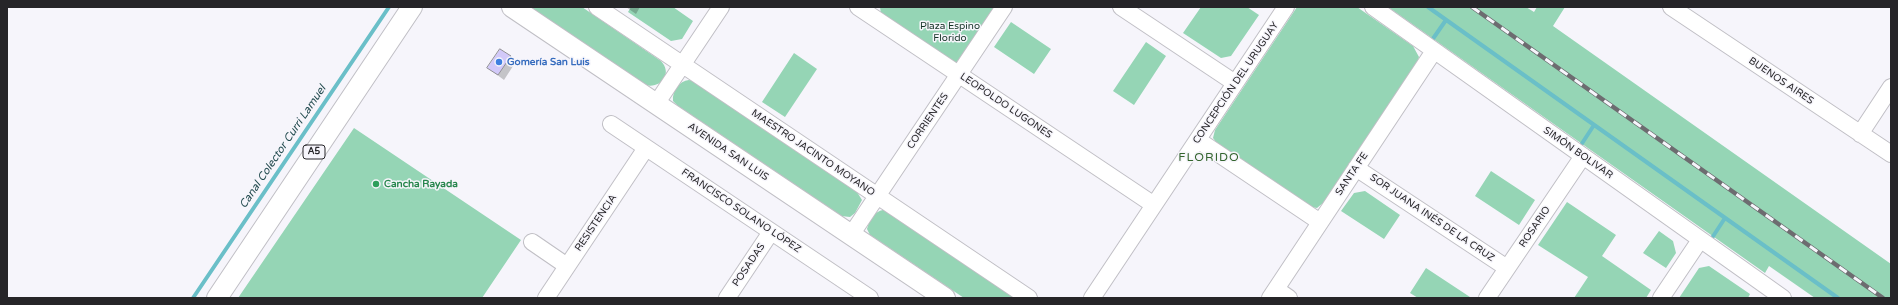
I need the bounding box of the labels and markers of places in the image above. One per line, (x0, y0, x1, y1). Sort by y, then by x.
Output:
place label: Gomería San Luis (507, 56, 590, 68)
marker: Gomería San Luis (494, 57, 504, 67)
place label: Cancha Rayada (384, 178, 458, 190)
marker: Cancha Rayada (371, 179, 381, 189)

